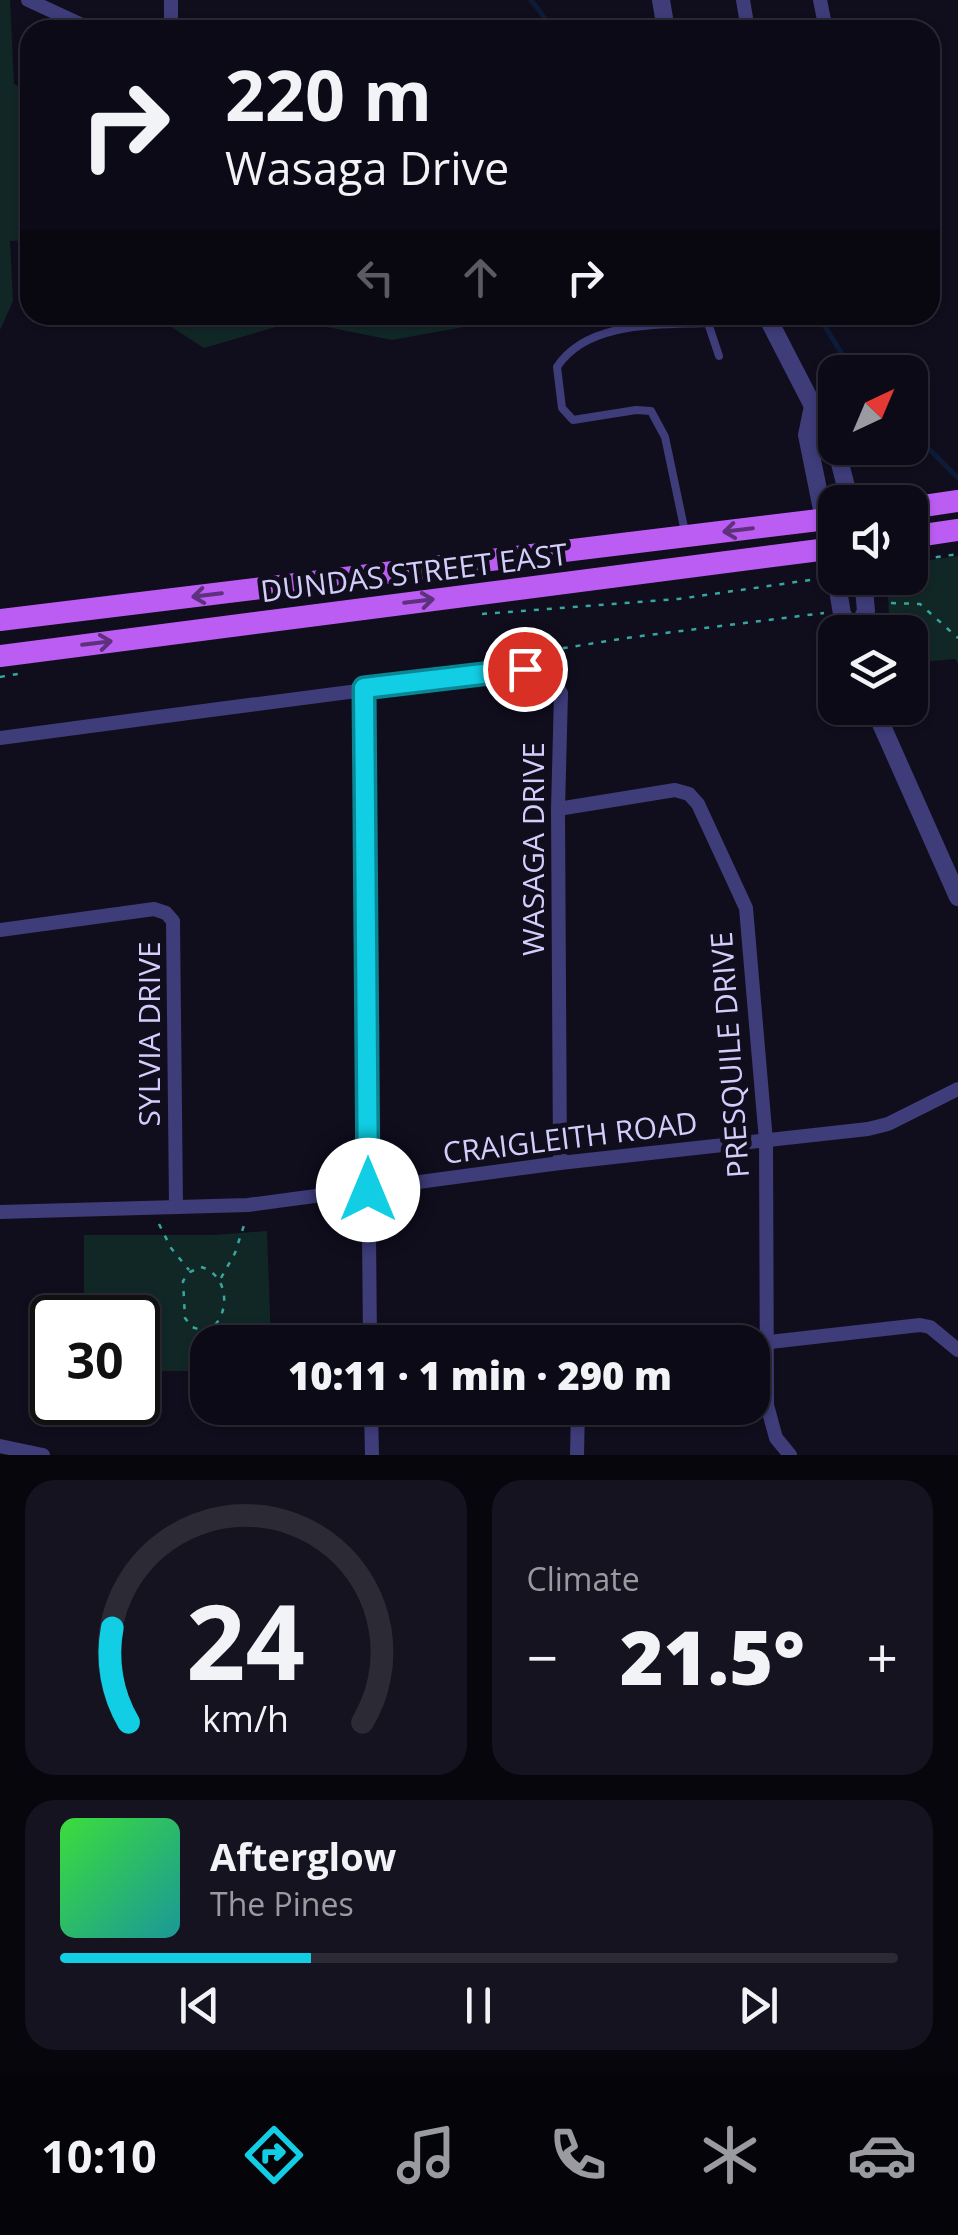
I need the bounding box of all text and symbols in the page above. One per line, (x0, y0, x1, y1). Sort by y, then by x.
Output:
text: 220 m (225, 46, 432, 142)
icon: right (60, 60, 190, 190)
text: Wasaga Drive (225, 137, 509, 198)
icon: left (348, 250, 403, 305)
icon: ahead (453, 250, 508, 305)
icon: right (558, 250, 613, 305)
north arrow (818, 355, 928, 465)
map controls (818, 355, 928, 725)
button: sound (818, 485, 928, 595)
one-way arrow (723, 521, 755, 540)
street label: DUNDAS STREET EAST (258, 533, 570, 611)
one-way arrow (192, 586, 224, 605)
one-way arrow (402, 592, 435, 610)
button: layers (818, 615, 928, 725)
pin (483, 627, 568, 712)
one-way arrow (80, 633, 112, 652)
icon: arrive (498, 642, 553, 697)
street label: WASAGA DRIVE (512, 742, 553, 956)
street label: PRESQUILE DRIVE (700, 931, 758, 1179)
street label: SYLVIA DRIVE (128, 941, 169, 1127)
street label: CRAIGLEITH ROAD (440, 1101, 700, 1173)
position arrow (316, 1138, 420, 1242)
speed limit sign: 30 (30, 1295, 160, 1425)
text: 10:11 · 1 min · 290 m (288, 1349, 672, 1401)
text: Climate (527, 1557, 640, 1600)
text: 24 (186, 1569, 305, 1710)
text: 21.5° (620, 1605, 805, 1707)
text: − (527, 1619, 558, 1694)
text: + (867, 1619, 898, 1694)
text: km/h (202, 1694, 289, 1742)
text: Afterglow (210, 1830, 396, 1882)
text: The Pines (210, 1882, 354, 1925)
icon: previous (172, 1978, 227, 2033)
icon: pause (451, 1978, 506, 2033)
icon: next (731, 1978, 786, 2033)
icon: directions (239, 2120, 309, 2190)
icon: music (391, 2120, 461, 2190)
icon: phone (543, 2120, 613, 2190)
icon: climate (695, 2120, 765, 2190)
icon: car (847, 2120, 917, 2190)
text: 10:10 (41, 2125, 157, 2186)

